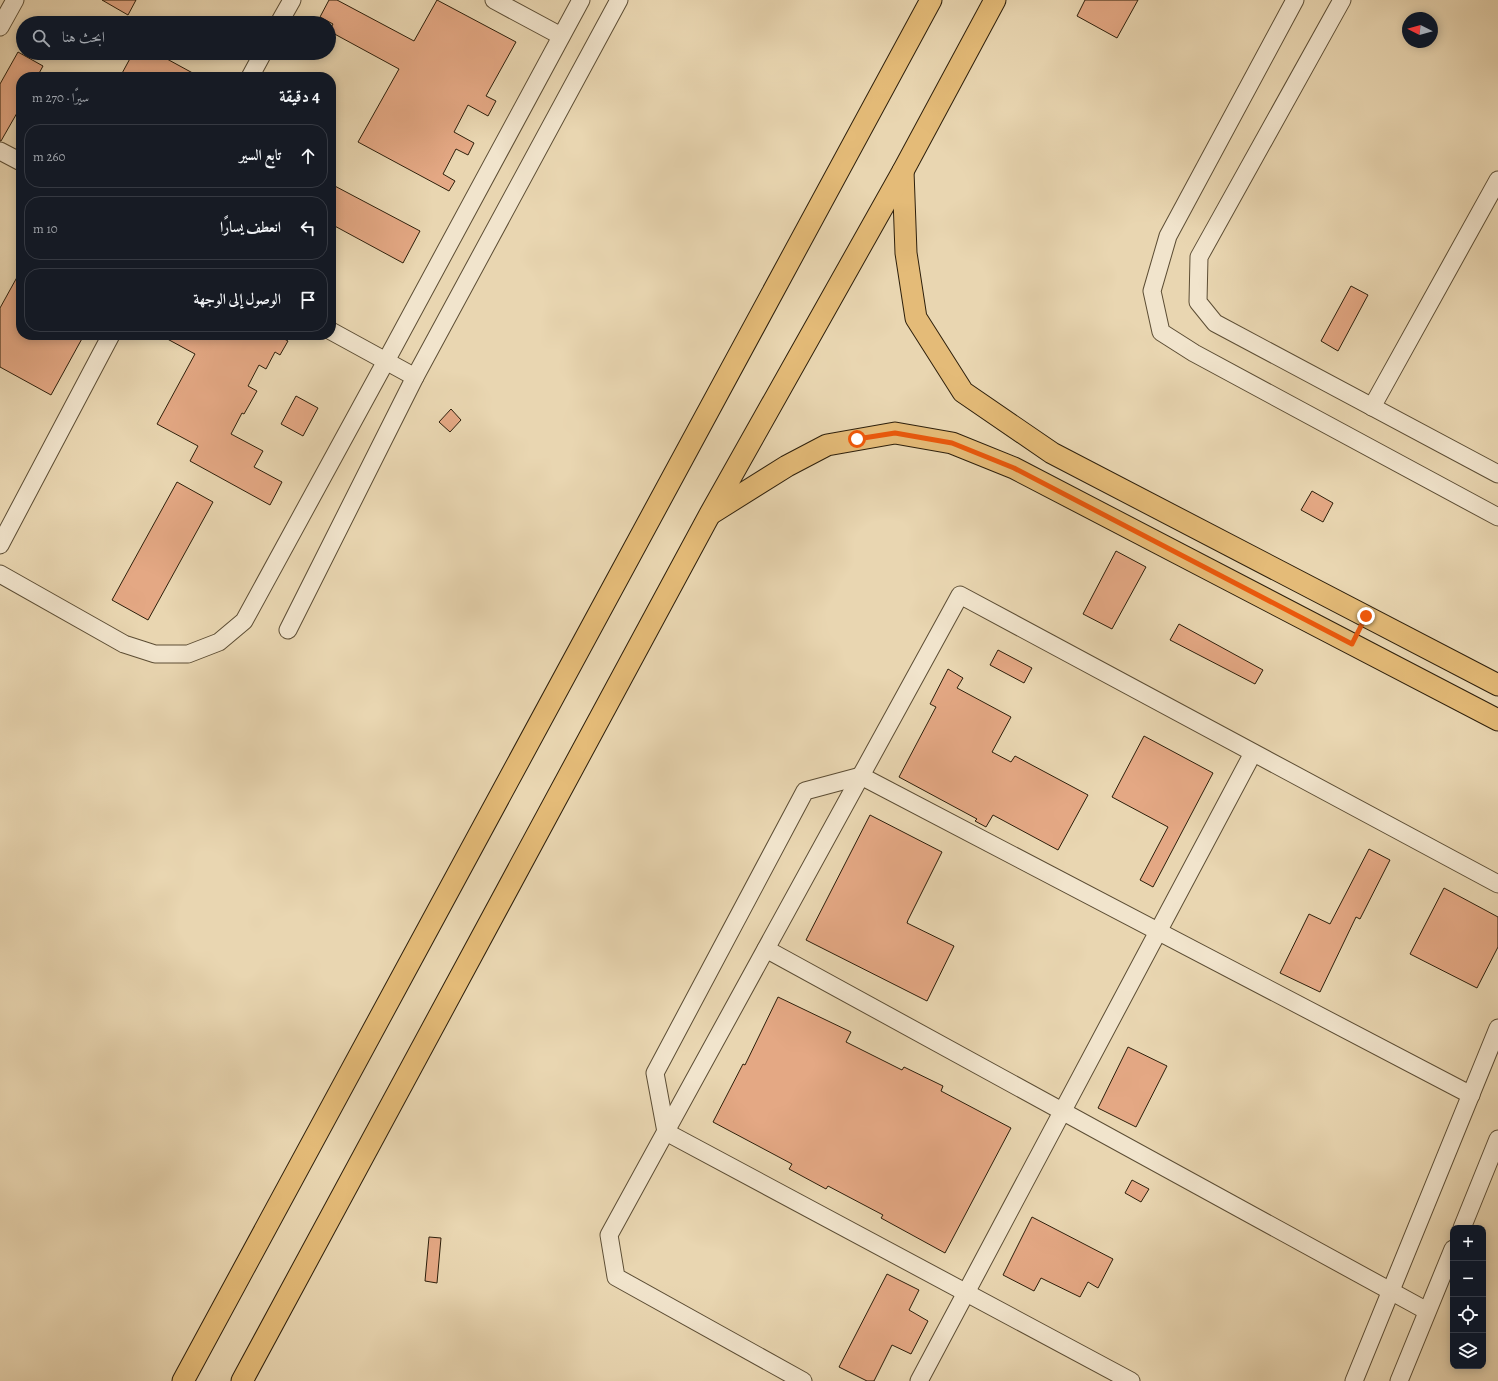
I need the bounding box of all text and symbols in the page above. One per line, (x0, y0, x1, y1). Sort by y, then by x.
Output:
north arrow (1402, 12, 1438, 48)
search box (16, 16, 336, 60)
icon: search (30, 27, 52, 49)
text: ابحث هنا (62, 27, 105, 47)
text: 4 دقيقة (279, 85, 320, 108)
text: سيرًا · 270 m (32, 89, 89, 106)
text: تابع السير (239, 145, 281, 165)
icon: ahead (297, 145, 319, 167)
text: 260 m (33, 148, 66, 165)
text: انعطف يسارًا (220, 217, 281, 237)
icon: left (297, 217, 319, 239)
text: 10 m (33, 220, 58, 237)
text: الوصول إلى الوجهة (194, 289, 281, 309)
icon: arrive (297, 289, 319, 311)
route start (848, 430, 866, 448)
route end (1357, 607, 1375, 625)
map controls (1450, 1225, 1486, 1369)
button: + (1450, 1225, 1486, 1261)
button: − (1450, 1261, 1486, 1297)
button: locate (1450, 1297, 1486, 1333)
button: layers (1450, 1333, 1486, 1369)

